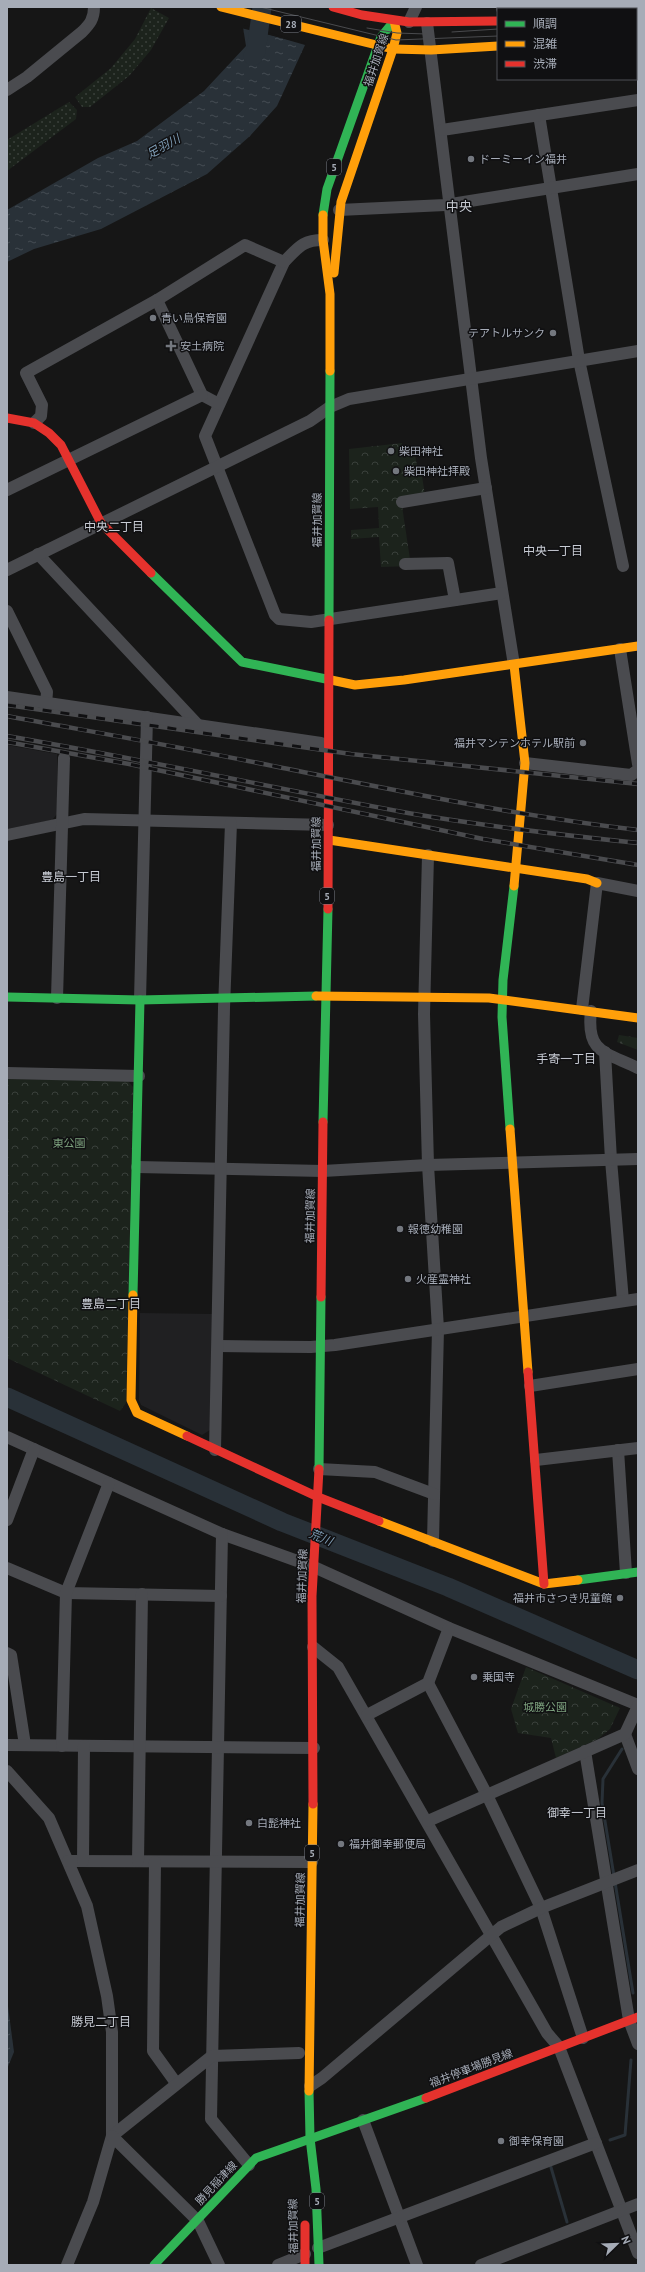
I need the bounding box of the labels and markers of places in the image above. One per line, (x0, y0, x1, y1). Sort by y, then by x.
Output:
place label: ドーミーイン福井 (479, 152, 567, 166)
marker: ドーミーイン福井 (466, 154, 476, 164)
place label: 青い鳥保育園 (161, 311, 227, 325)
marker: 青い鳥保育園 (148, 313, 158, 323)
place label: テアトルサンク (468, 326, 545, 340)
marker: テアトルサンク (548, 328, 558, 338)
place label: 安土病院 (180, 339, 224, 353)
marker: 安土病院 (165, 340, 177, 352)
place label: 柴田神社 (399, 444, 443, 458)
marker: 柴田神社 (386, 446, 396, 456)
place label: 柴田神社拝殿 (404, 464, 470, 478)
marker: 柴田神社拝殿 (391, 466, 401, 476)
place label: 福井マンテンホテル駅前 (454, 736, 575, 750)
marker: 福井マンテンホテル駅前 (578, 738, 588, 748)
place label: 報徳幼稚園 (408, 1222, 463, 1236)
marker: 報徳幼稚園 (395, 1224, 405, 1234)
place label: 火産霊神社 (416, 1272, 471, 1286)
marker: 火産霊神社 (403, 1274, 413, 1284)
place label: 福井市さつき児童館 (513, 1591, 612, 1605)
marker: 福井市さつき児童館 (615, 1593, 625, 1603)
place label: 乗国寺 (482, 1670, 515, 1684)
marker: 乗国寺 (469, 1672, 479, 1682)
place label: 白髭神社 (257, 1816, 301, 1830)
marker: 白髭神社 (244, 1818, 254, 1828)
place label: 福井御幸郵便局 (349, 1837, 426, 1851)
marker: 福井御幸郵便局 (336, 1839, 346, 1849)
place label: 御幸保育園 (508, 2134, 564, 2148)
marker: 御幸保育園 (496, 2136, 506, 2146)

